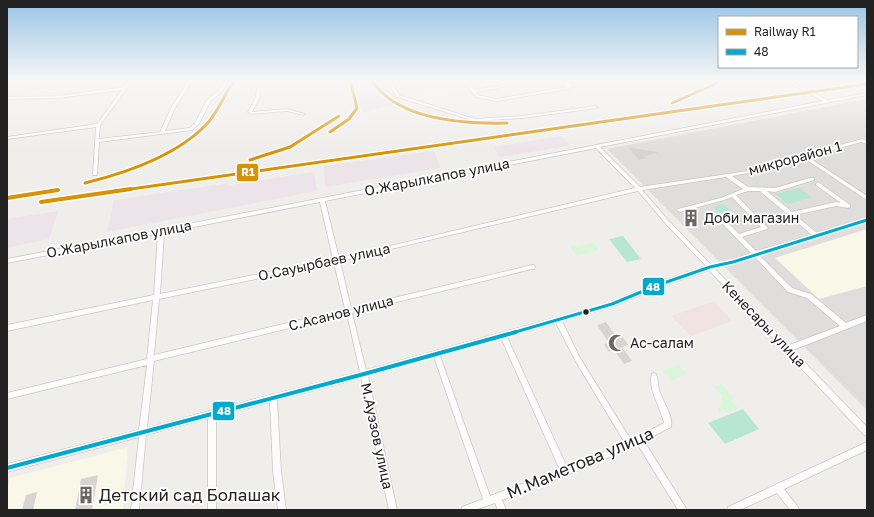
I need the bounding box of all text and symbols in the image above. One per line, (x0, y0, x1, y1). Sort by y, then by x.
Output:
legend (718, 16, 858, 68)
text: Railway R1 (754, 24, 816, 39)
text: 48 (754, 44, 769, 59)
street label: микрорайон 1 (746, 137, 844, 178)
street label: О.Жарылкапов улица (363, 154, 511, 199)
line badge: R1 (236, 163, 259, 182)
text: R1 (241, 165, 255, 178)
building icon: Доби магазин (681, 208, 701, 228)
place label: Доби магазин (704, 209, 799, 226)
street label: О.Жарылкапов улица (45, 216, 193, 261)
street label: О.Сауырбаев улица (256, 239, 392, 284)
line badge: 48 (642, 277, 665, 296)
street label: Кенесары улица (719, 277, 810, 370)
text: 48 (646, 280, 660, 293)
street label: С.Асанов улица (287, 291, 395, 334)
unlabelled marker (581, 307, 591, 317)
mosque icon: Ас-салам (607, 333, 627, 353)
place label: Ас-салам (630, 334, 694, 351)
street label: М.Ауэзов улица (358, 381, 397, 491)
line badge: 48 (212, 401, 235, 421)
text: 48 (217, 404, 231, 417)
street label: М.Маметова улица (503, 422, 656, 503)
place label: Детский сад Болашак (99, 484, 281, 505)
building icon: Детский сад Болашак (76, 485, 96, 505)

